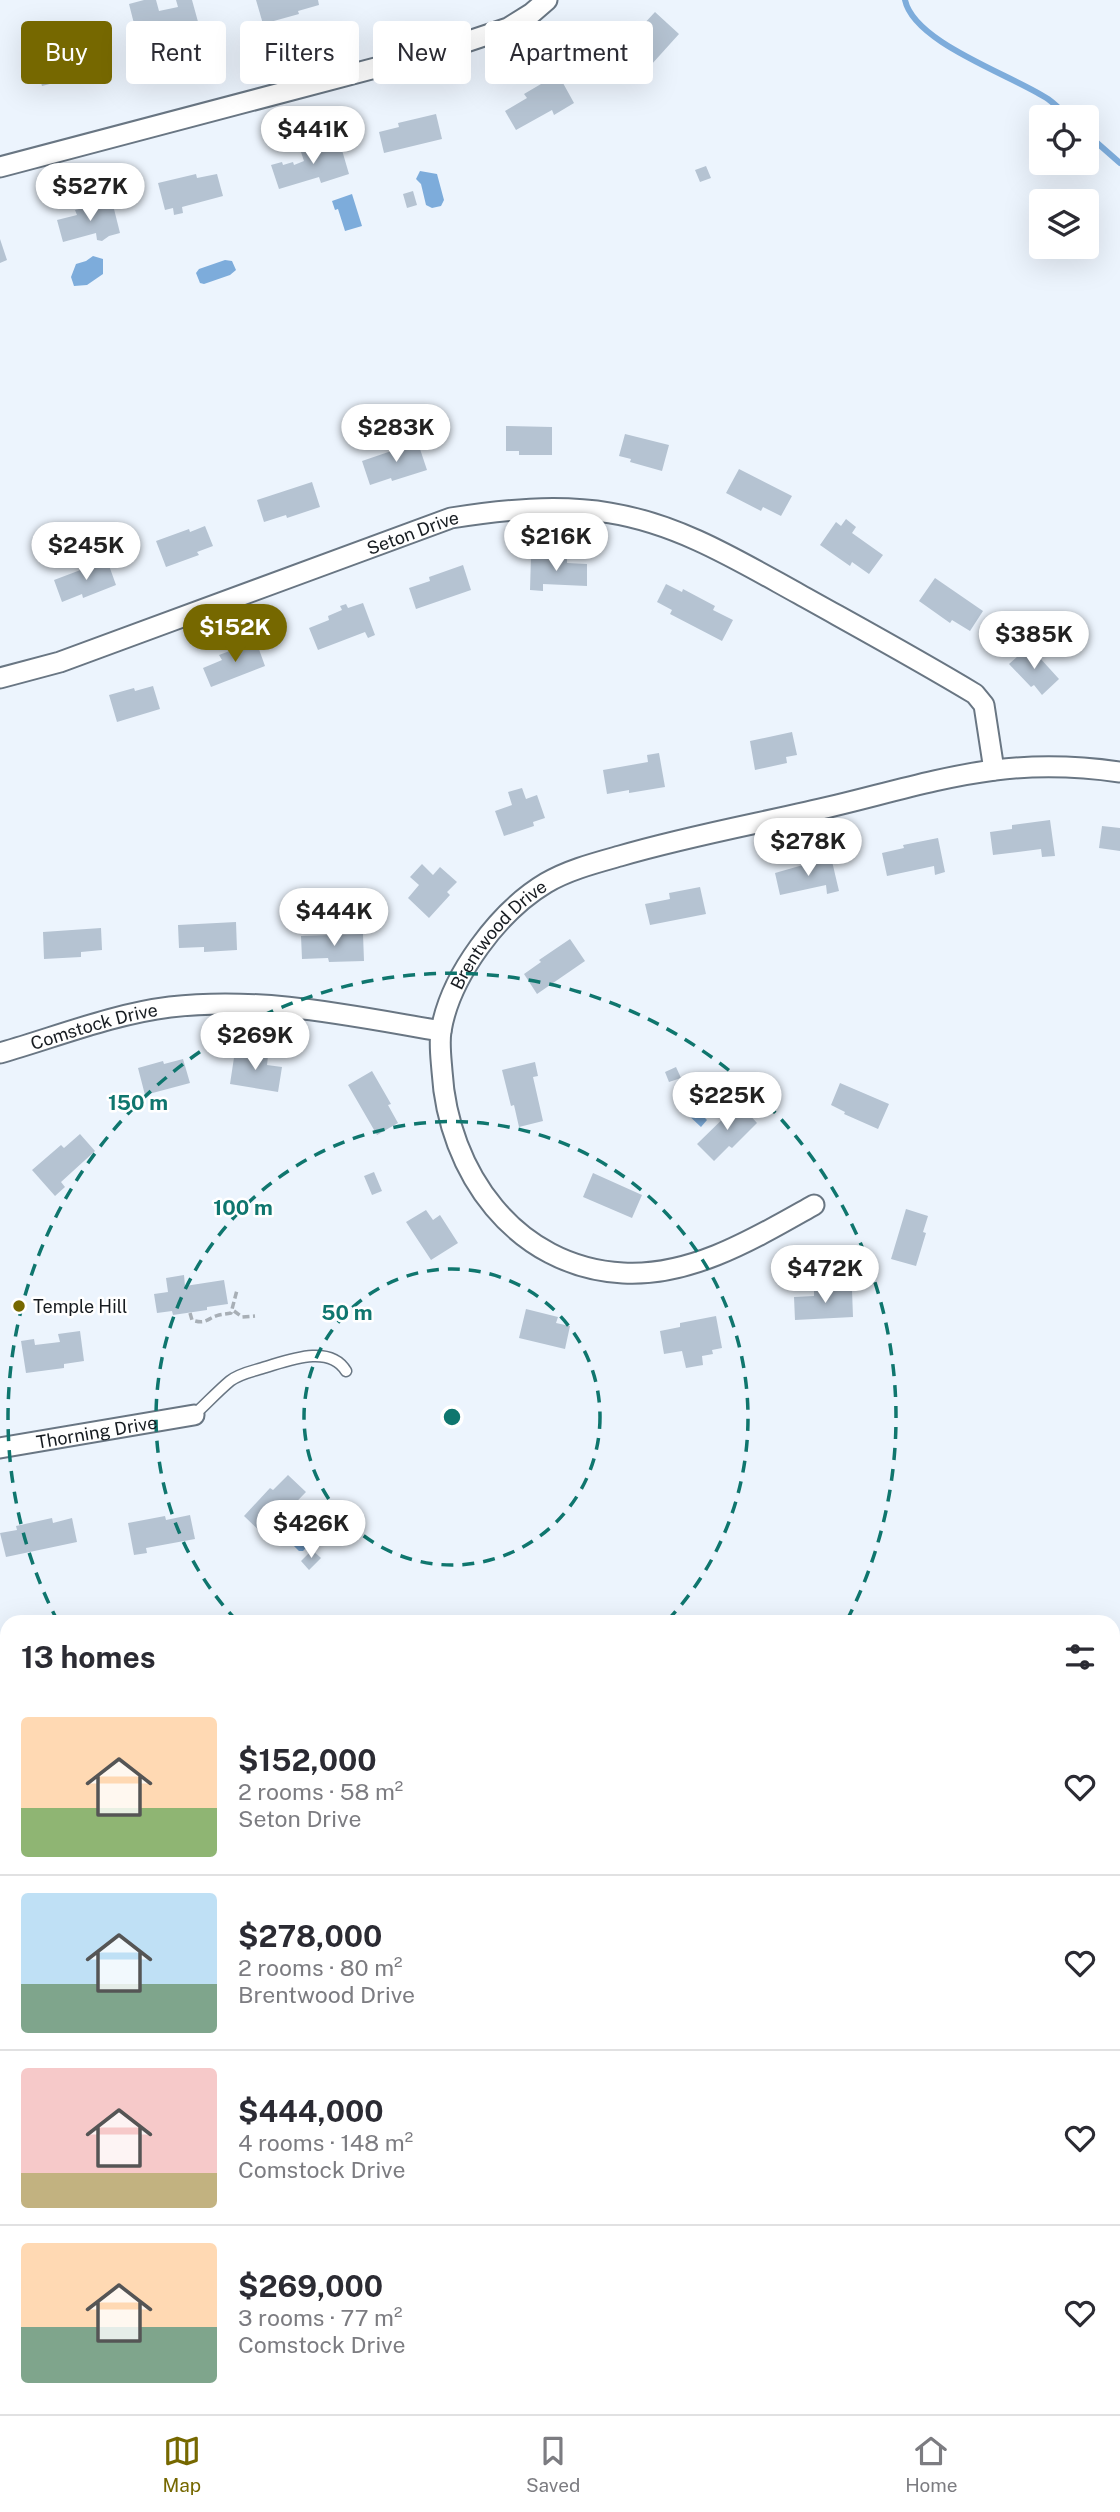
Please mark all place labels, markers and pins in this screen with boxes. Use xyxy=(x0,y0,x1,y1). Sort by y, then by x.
pin: $441K xyxy=(264,106,362,166)
pin: $527K xyxy=(41,164,139,223)
pin: $283K xyxy=(347,405,445,464)
pin: $216K xyxy=(507,514,605,573)
pin: $245K xyxy=(37,522,135,582)
pin: $152K xyxy=(186,604,284,664)
pin: $385K xyxy=(985,612,1083,671)
pin: $278K xyxy=(759,818,857,878)
pin: $444K xyxy=(285,888,383,948)
pin: $269K xyxy=(206,1012,304,1072)
pin: $225K xyxy=(678,1072,776,1132)
pin: $472K xyxy=(776,1246,874,1305)
place label: Temple Hill xyxy=(33,1296,127,1317)
marker: Temple Hill xyxy=(11,1298,27,1314)
centre of rings xyxy=(440,1405,464,1429)
pin: $426K xyxy=(262,1500,360,1560)

